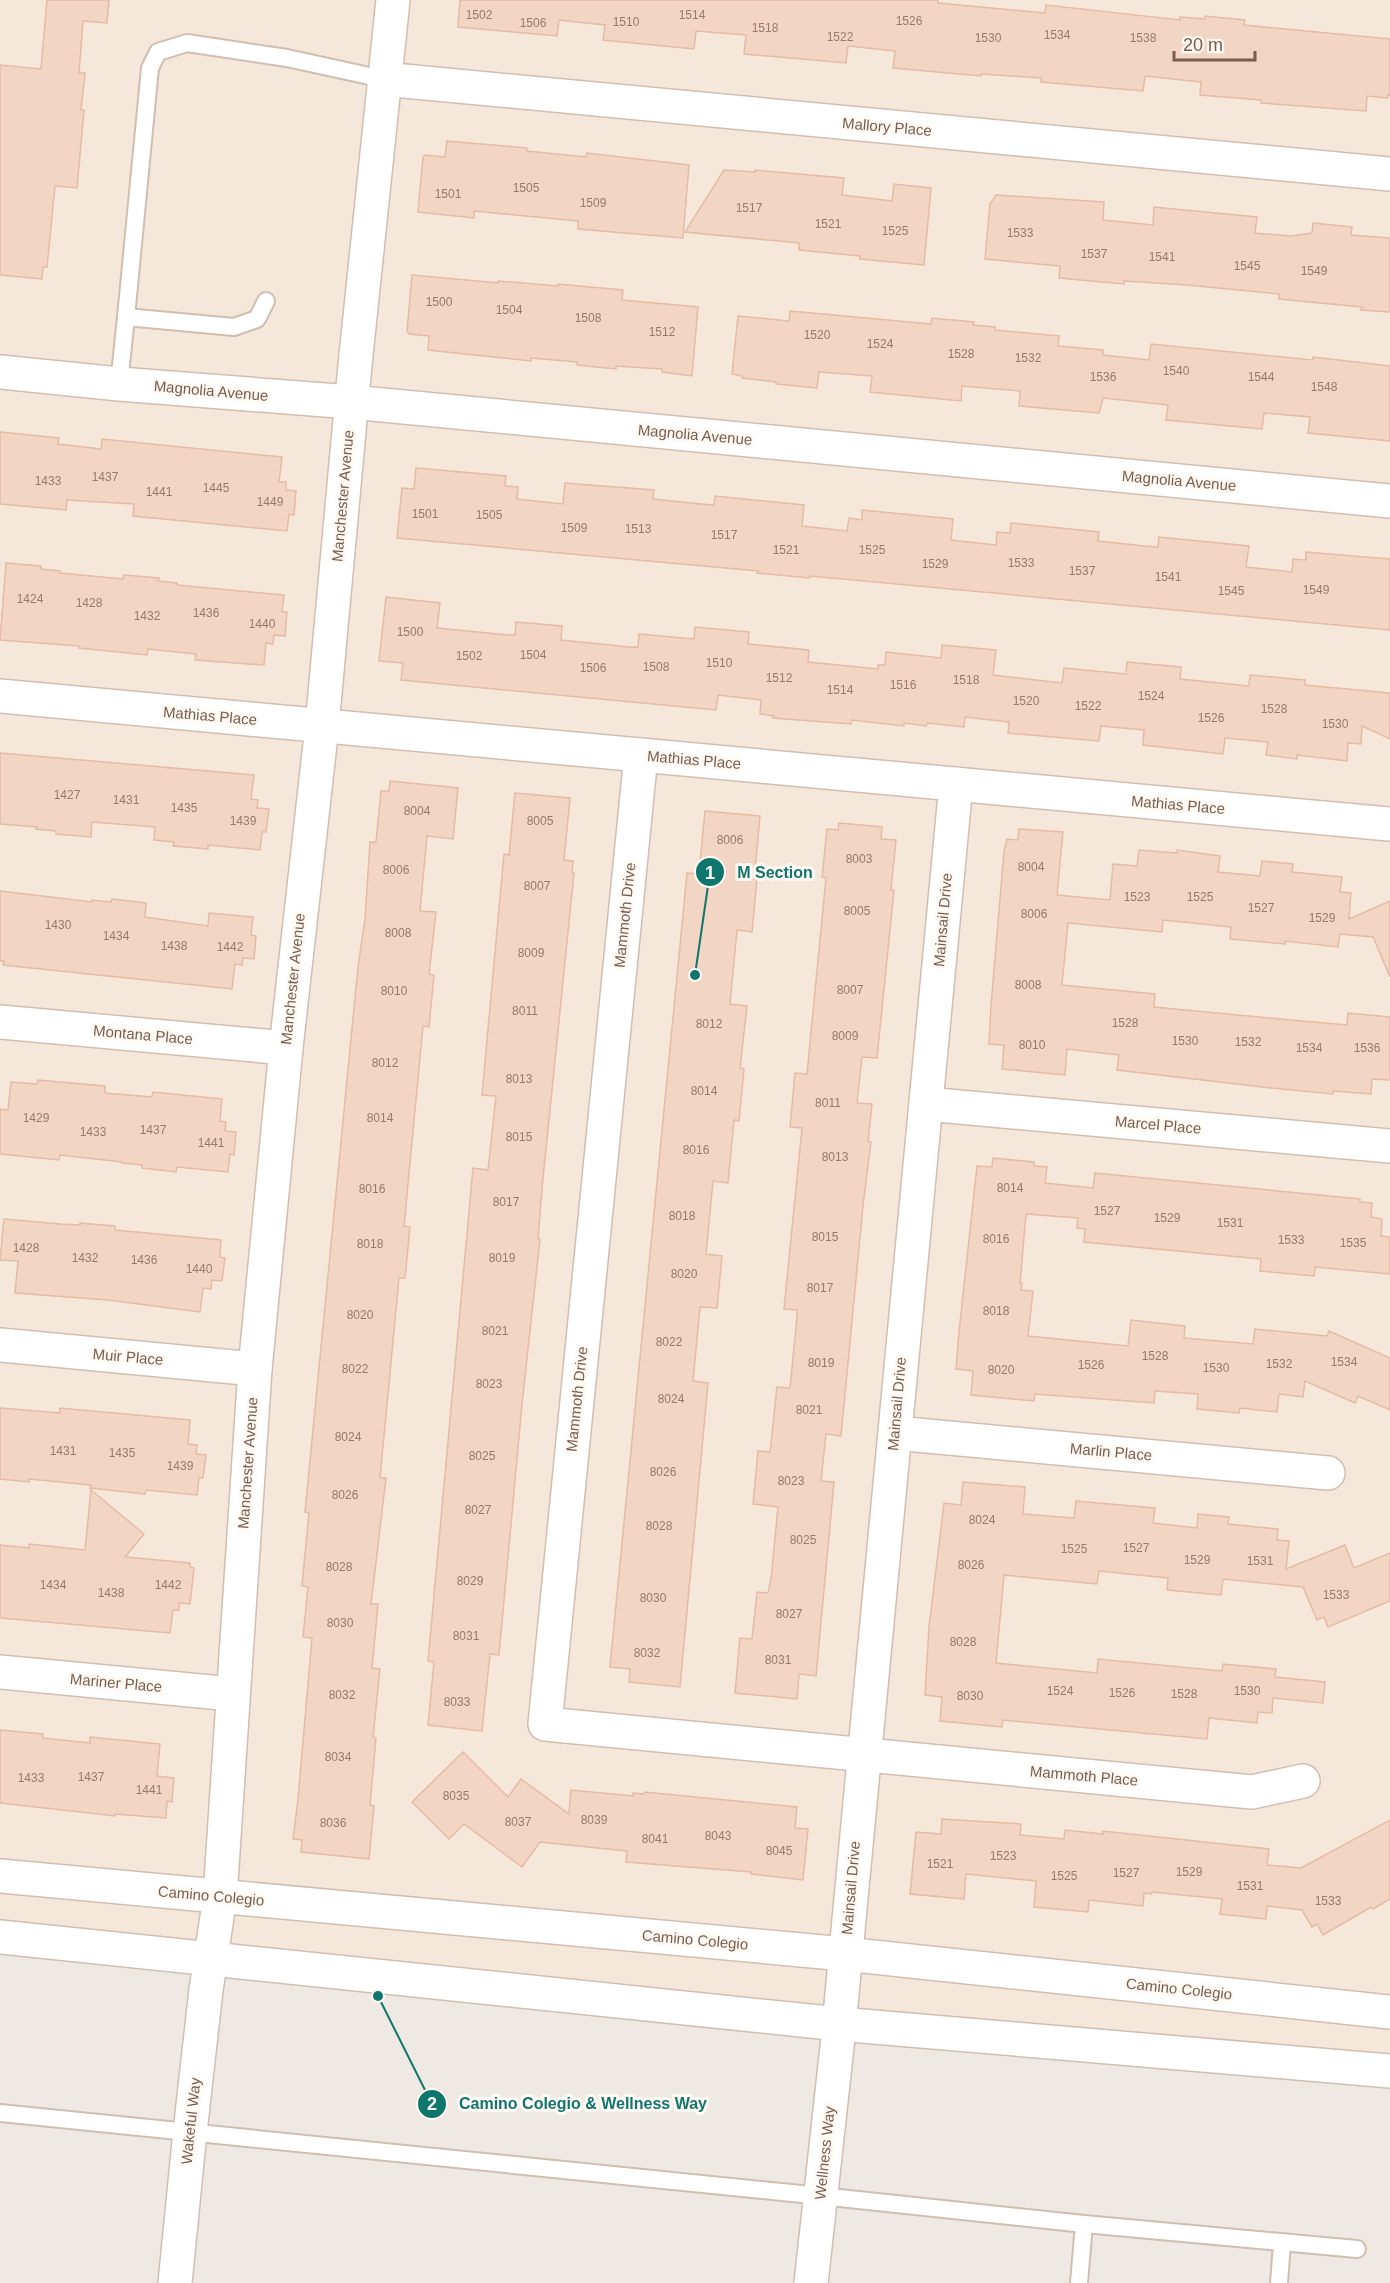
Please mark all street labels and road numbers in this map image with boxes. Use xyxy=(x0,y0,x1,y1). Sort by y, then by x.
street label: Mallory Place xyxy=(841,114,933,139)
street label: Magnolia Avenue xyxy=(153,377,269,404)
street label: Magnolia Avenue xyxy=(637,421,753,448)
street label: Manchester Avenue xyxy=(328,429,357,563)
street label: Magnolia Avenue xyxy=(1121,467,1237,494)
street label: Mathias Place xyxy=(162,703,258,728)
street label: Mathias Place xyxy=(646,747,742,772)
street label: Mathias Place xyxy=(1130,792,1226,817)
street label: Mammoth Drive xyxy=(611,861,638,968)
street label: Mainsail Drive xyxy=(930,872,955,968)
street label: Manchester Avenue xyxy=(277,912,308,1046)
street label: Montana Place xyxy=(92,1022,194,1047)
street label: Marcel Place xyxy=(1114,1112,1202,1137)
street label: Muir Place xyxy=(92,1345,164,1368)
street label: Mammoth Drive xyxy=(563,1345,590,1452)
street label: Mainsail Drive xyxy=(884,1356,909,1452)
street label: Manchester Avenue xyxy=(234,1396,261,1530)
street label: Marlin Place xyxy=(1069,1439,1153,1464)
street label: Mariner Place xyxy=(69,1670,163,1695)
street label: Mammoth Place xyxy=(1029,1762,1139,1789)
street label: Mainsail Drive xyxy=(838,1840,863,1936)
street label: Camino Colegio xyxy=(157,1882,265,1909)
street label: Camino Colegio xyxy=(641,1926,749,1953)
street label: Camino Colegio xyxy=(1125,1974,1233,2003)
street label: Wakeful Way xyxy=(177,2076,204,2165)
street label: Wellness Way xyxy=(811,2105,838,2201)

